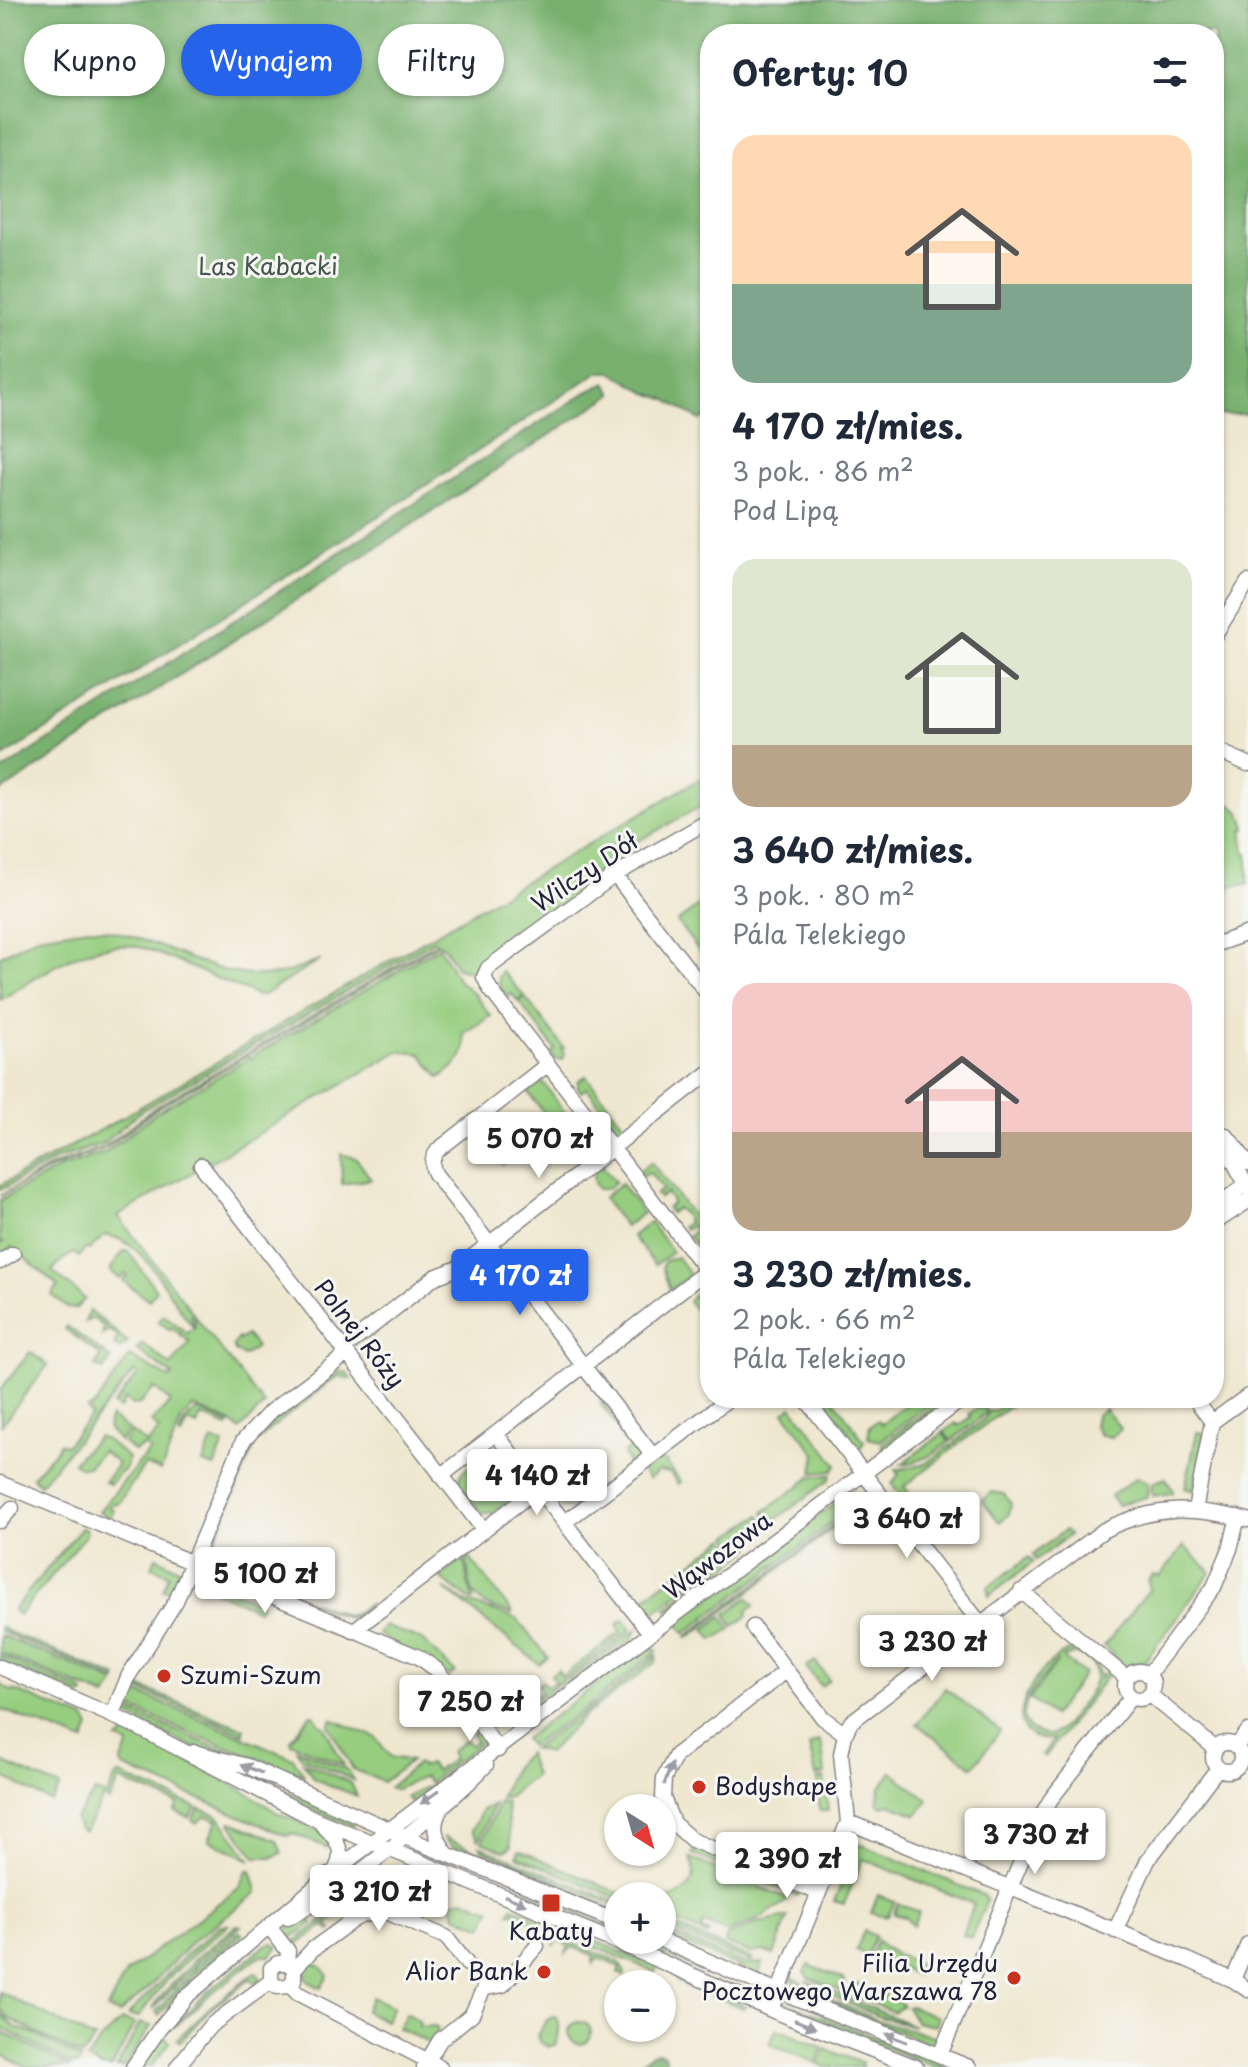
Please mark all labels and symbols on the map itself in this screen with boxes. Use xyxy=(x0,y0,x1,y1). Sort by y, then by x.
park label: Las Kabacki xyxy=(198,247,338,283)
street label: Wilczy Dół xyxy=(523,822,645,920)
pin: 5 070 zł xyxy=(456,1112,622,1180)
pin: 4 170 zł xyxy=(437,1249,603,1317)
street label: Polnej Róży xyxy=(306,1271,415,1395)
pin: 4 140 zł xyxy=(454,1449,620,1517)
pin: 3 640 zł xyxy=(824,1492,990,1560)
street label: Wąwozowa xyxy=(655,1502,779,1607)
pin: 5 100 zł xyxy=(182,1547,348,1615)
pin: 3 230 zł xyxy=(849,1615,1015,1683)
place label: Szumi-Szum xyxy=(180,1656,322,1692)
marker: Szumi-Szum xyxy=(155,1667,173,1685)
pin: 7 250 zł xyxy=(387,1675,553,1743)
one-way arrow xyxy=(662,1762,674,1786)
one-way arrow xyxy=(240,1763,264,1776)
place label: Bodyshape xyxy=(715,1767,837,1803)
marker: Bodyshape xyxy=(690,1778,708,1796)
one-way arrow xyxy=(420,1789,441,1805)
north arrow xyxy=(604,1794,676,1866)
pin: 3 730 zł xyxy=(952,1808,1118,1876)
pin: 2 390 zł xyxy=(704,1832,870,1900)
pin: 3 210 zł xyxy=(296,1865,462,1933)
marker: Kabaty xyxy=(540,1892,562,1914)
one-way arrow xyxy=(503,1893,527,1906)
place label: Kabaty xyxy=(509,1912,593,1948)
place label: Filia Urzędu Pocztowego Warszawa 78 xyxy=(702,1944,998,2008)
place label: Alior Bank xyxy=(405,1952,528,1988)
marker: Alior Bank xyxy=(535,1963,553,1981)
marker: Filia Urzędu Pocztowego Warszawa 78 xyxy=(1005,1969,1023,1987)
one-way arrow xyxy=(793,2017,817,2030)
one-way arrow xyxy=(884,2031,908,2044)

